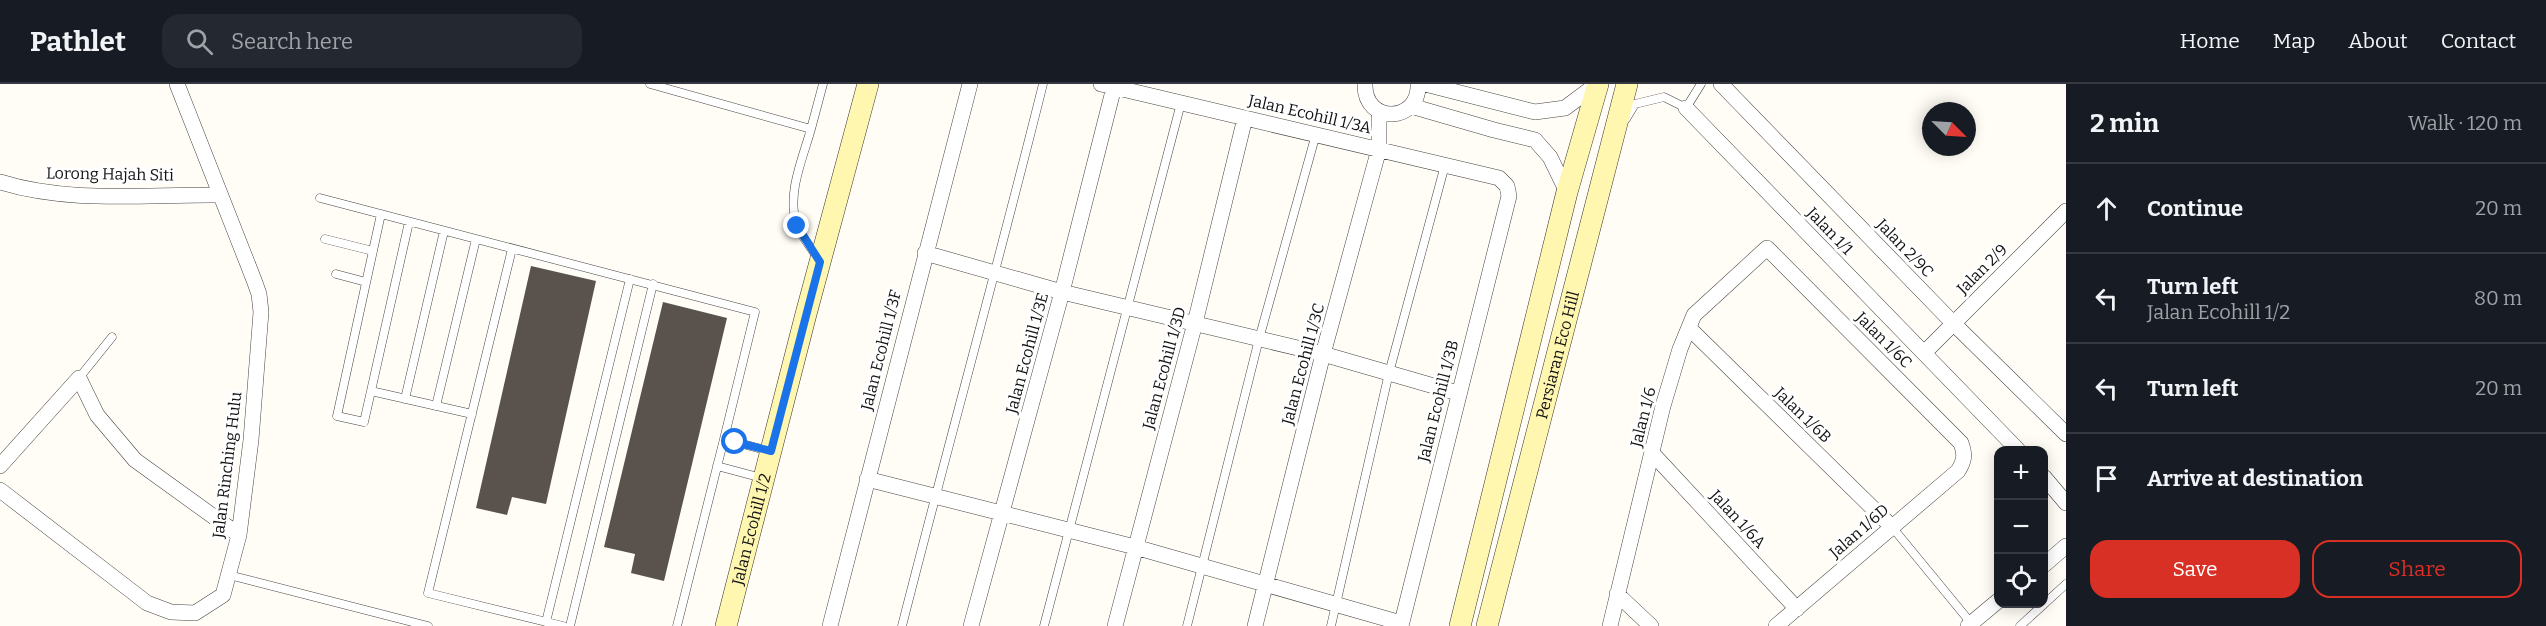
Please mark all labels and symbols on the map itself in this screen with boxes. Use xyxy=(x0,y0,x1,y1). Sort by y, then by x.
street label: Jalan Ecohill 1/3A xyxy=(1246,90,1374,138)
north arrow xyxy=(1922,102,1976,156)
street label: Lorong Hajah Siti xyxy=(46,163,174,185)
street label: Jalan 1/1 xyxy=(1802,203,1857,259)
route end xyxy=(783,212,809,238)
street label: Jalan 2/9C xyxy=(1872,214,1937,281)
street label: Jalan 2/9 xyxy=(1952,240,2011,299)
street label: Jalan Ecohill 1/3F xyxy=(857,288,905,413)
street label: Persiaran Eco Hill xyxy=(1531,289,1583,421)
street label: Jalan Ecohill 1/3E xyxy=(1001,290,1052,416)
street label: Jalan Ecohill 1/3C xyxy=(1277,301,1328,428)
street label: Jalan Ecohill 1/3D xyxy=(1138,305,1189,432)
street label: Jalan 1/6C xyxy=(1851,307,1916,372)
street label: Jalan Ecohill 1/3B xyxy=(1413,338,1462,465)
street label: Jalan 1/6B xyxy=(1770,383,1835,447)
street label: Jalan 1/6 xyxy=(1626,385,1660,450)
street label: Jalan Rinching Hulu xyxy=(208,391,245,540)
route start xyxy=(721,428,747,454)
street label: Jalan Ecohill 1/2 xyxy=(727,471,774,588)
street label: Jalan 1/6A xyxy=(1706,485,1770,552)
street label: Jalan 1/6D xyxy=(1825,500,1893,563)

